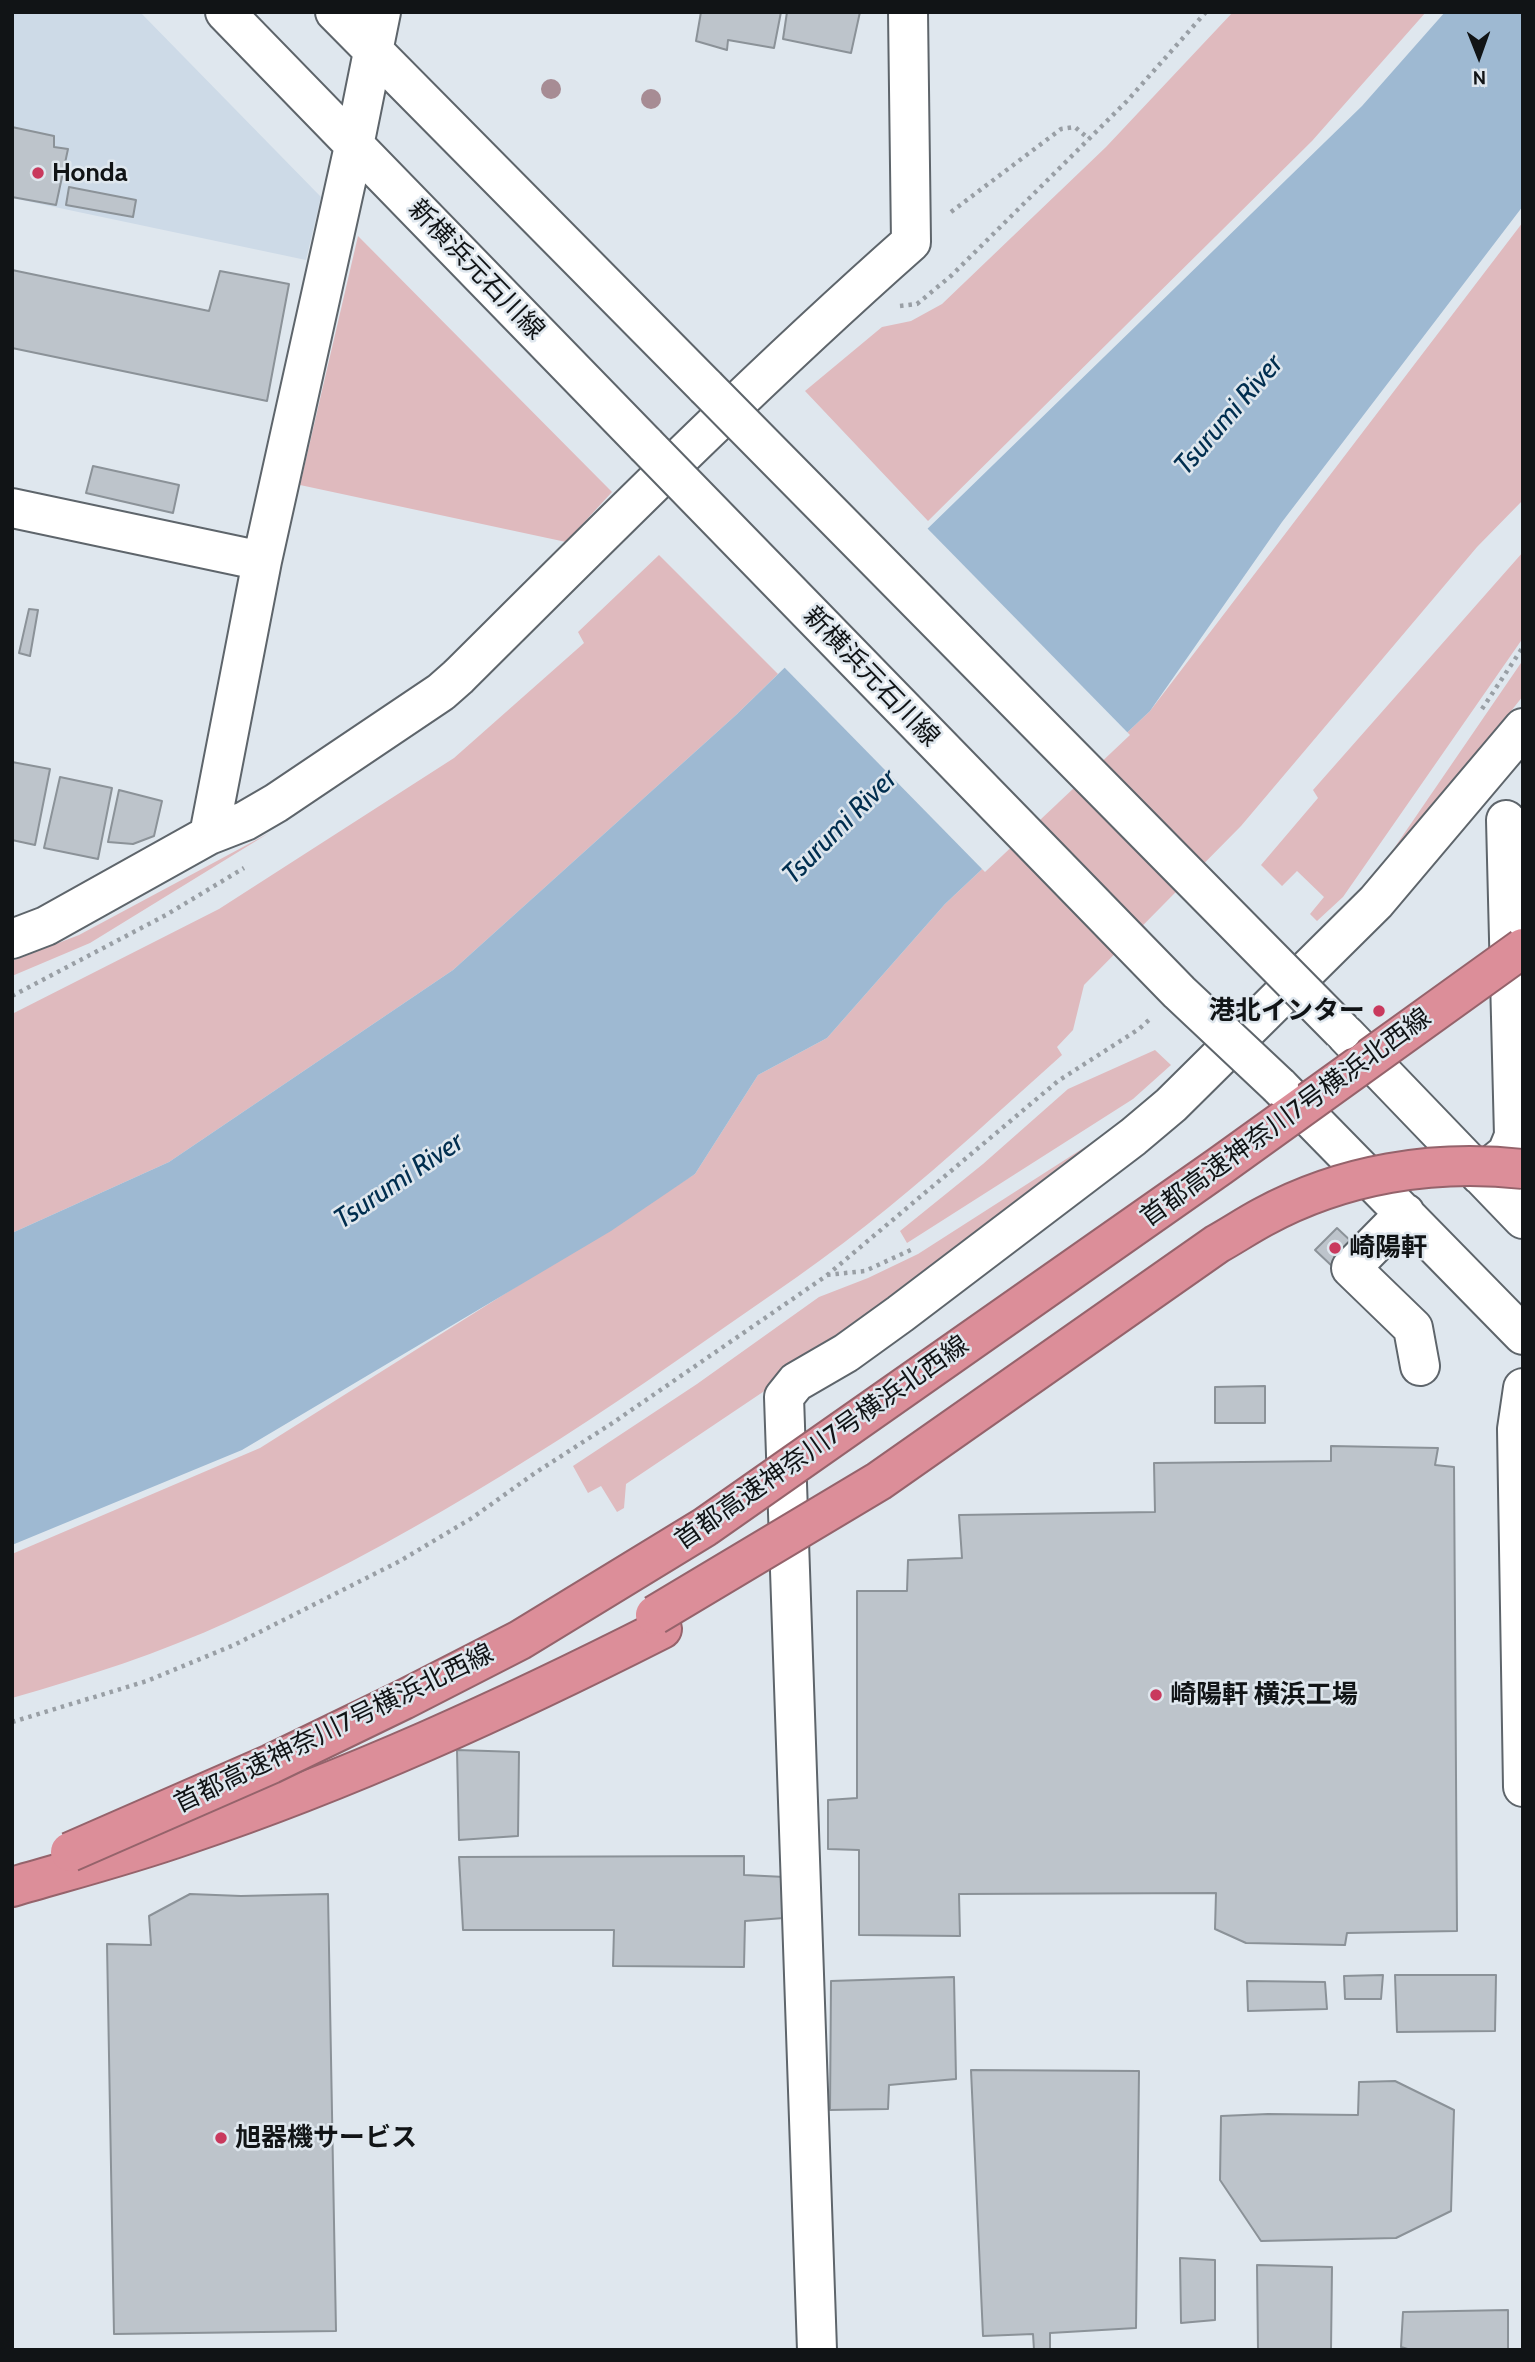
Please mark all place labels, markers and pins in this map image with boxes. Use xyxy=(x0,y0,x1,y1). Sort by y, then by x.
place label: Honda xyxy=(52,157,128,189)
marker: Honda xyxy=(30,165,46,181)
place label: 港北インター xyxy=(1209,995,1365,1027)
marker: 港北インター xyxy=(1371,1003,1387,1019)
place label: 崎陽軒 xyxy=(1349,1232,1427,1264)
marker: 崎陽軒 xyxy=(1327,1240,1343,1256)
place label: 崎陽軒 横浜工場 xyxy=(1170,1679,1358,1711)
marker: 崎陽軒 横浜工場 xyxy=(1148,1687,1164,1703)
place label: 旭器機サービス xyxy=(235,2122,417,2154)
marker: 旭器機サービス xyxy=(213,2130,229,2146)

